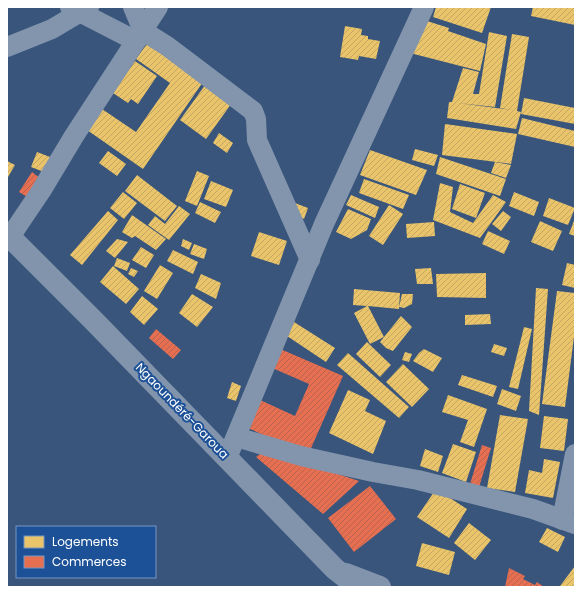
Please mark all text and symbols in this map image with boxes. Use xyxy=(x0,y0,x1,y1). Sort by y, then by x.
street label: Ngaoundéré-Garoua xyxy=(132,359,233,462)
legend xyxy=(16,526,156,578)
text: Logements xyxy=(52,533,119,550)
text: Commerces xyxy=(52,553,127,570)

